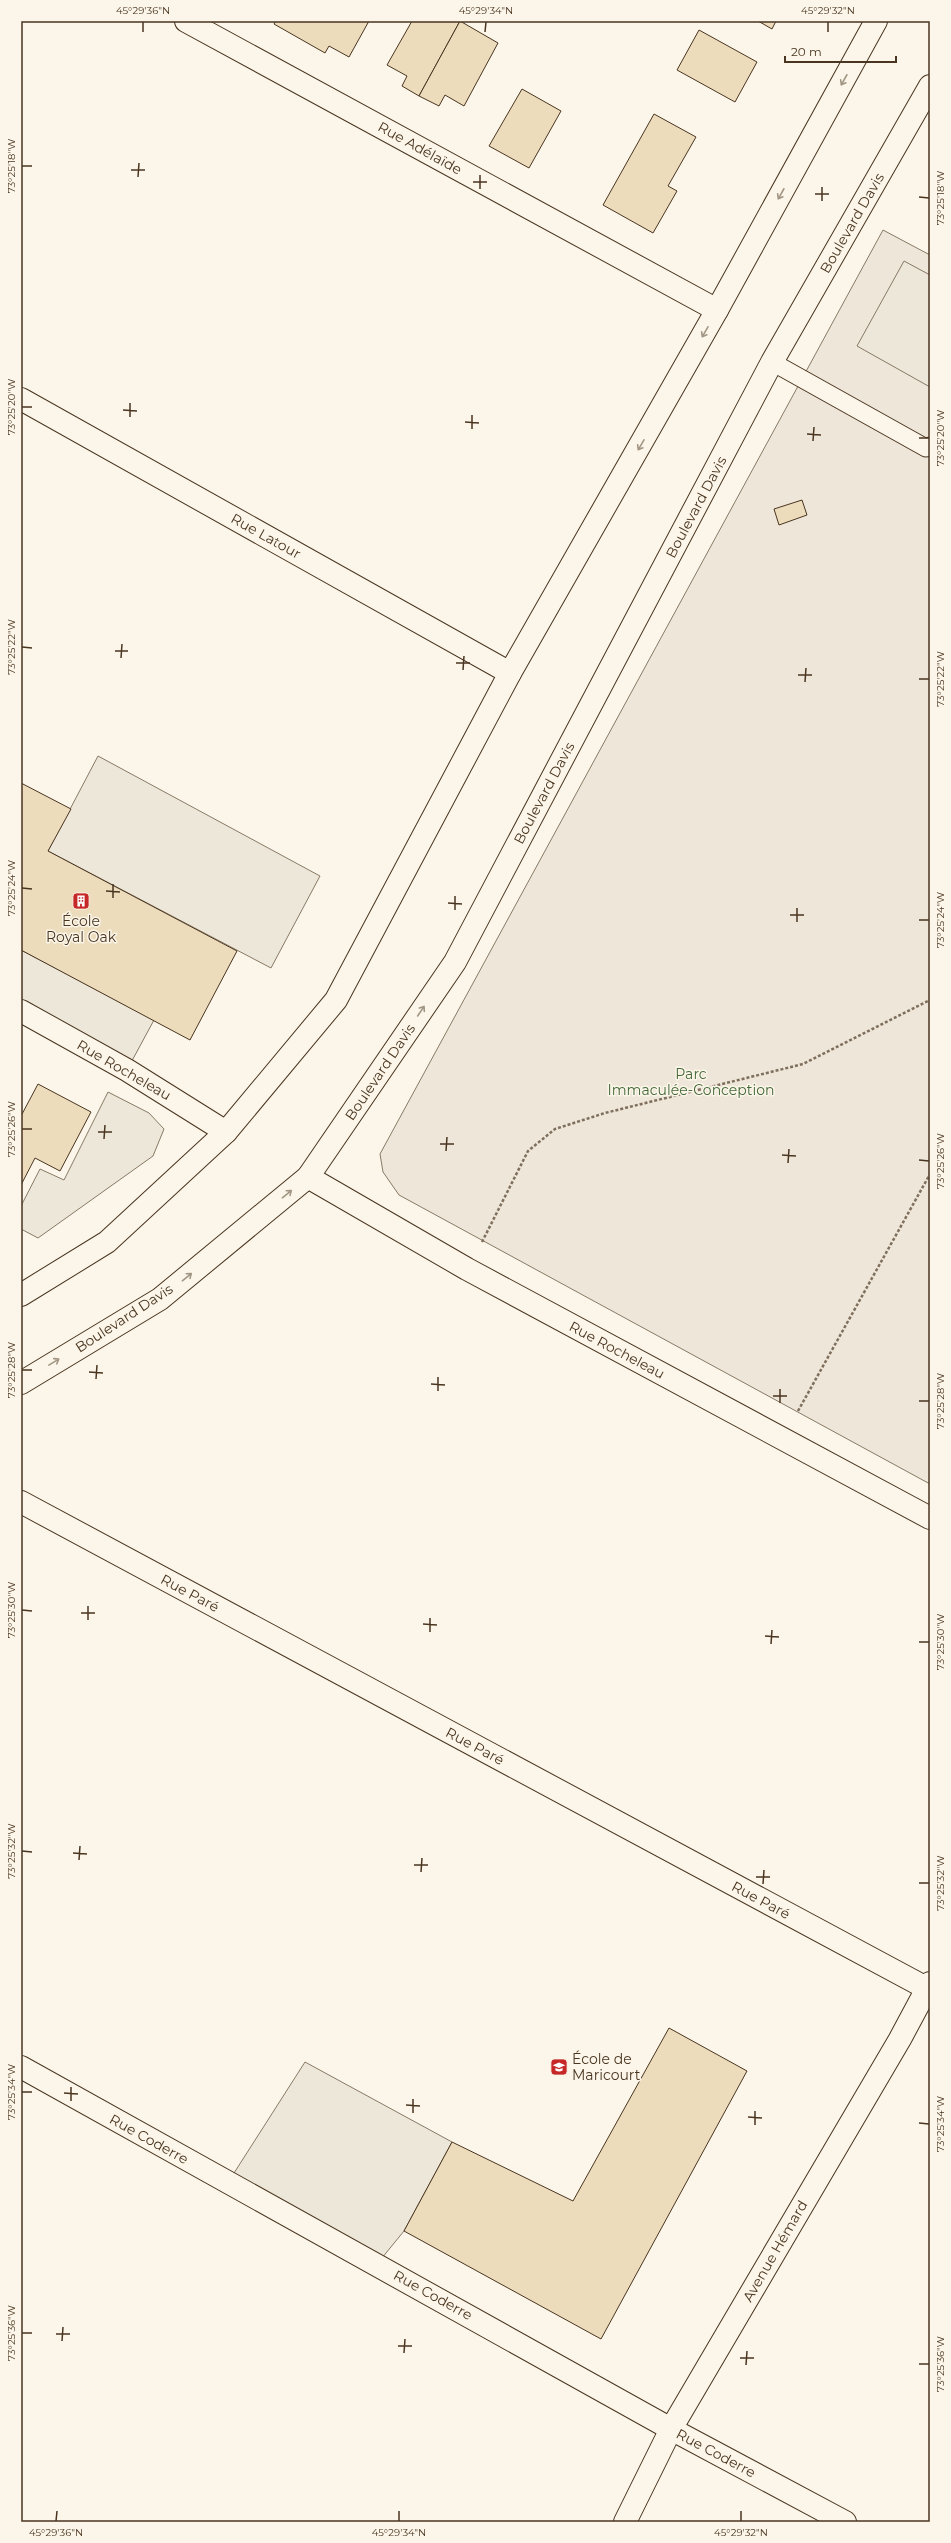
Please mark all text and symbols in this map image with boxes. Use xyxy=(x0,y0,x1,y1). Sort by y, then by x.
text: 45°29'36"N xyxy=(116,4,170,17)
text: 45°29'34"N xyxy=(459,4,513,17)
text: 45°29'32"N xyxy=(801,4,855,17)
scale bar xyxy=(785,38,896,64)
text: 20 m xyxy=(791,44,822,59)
one-way arrow xyxy=(840,74,847,86)
street label: Rue Adélaïde xyxy=(375,118,465,178)
text: 73°25'18"W xyxy=(5,139,18,193)
street label: Boulevard Davis xyxy=(816,169,888,276)
text: 73°25'18"W xyxy=(934,171,947,225)
one-way arrow xyxy=(777,187,785,199)
one-way arrow xyxy=(700,326,708,338)
text: 73°25'20"W xyxy=(5,379,18,435)
text: 73°25'20"W xyxy=(934,410,947,466)
one-way arrow xyxy=(636,439,644,451)
street label: Boulevard Davis xyxy=(662,453,731,561)
street label: Rue Latour xyxy=(228,509,305,563)
text: 73°25'22"W xyxy=(5,619,18,675)
text: 73°25'22"W xyxy=(934,651,947,707)
street label: Boulevard Davis xyxy=(510,739,579,847)
text: 73°25'24"W xyxy=(5,860,18,916)
building icon: École Royal Oak xyxy=(71,891,91,911)
text: 73°25'24"W xyxy=(934,892,947,948)
place label: École Royal Oak xyxy=(46,912,117,946)
one-way arrow xyxy=(417,1006,425,1017)
street label: Boulevard Davis xyxy=(341,1020,419,1124)
street label: Rue Rocheleau xyxy=(74,1036,174,1104)
park label: Parc Immaculée-Conception xyxy=(607,1065,775,1099)
text: 73°25'26"W xyxy=(5,1101,18,1157)
text: 73°25'26"W xyxy=(934,1133,947,1189)
one-way arrow xyxy=(282,1190,292,1199)
one-way arrow xyxy=(181,1272,192,1281)
street label: Boulevard Davis xyxy=(72,1280,176,1356)
street label: Rue Rocheleau xyxy=(566,1317,668,1383)
text: 73°25'28"W xyxy=(5,1342,18,1398)
one-way arrow xyxy=(48,1358,60,1366)
text: 73°25'28"W xyxy=(934,1373,947,1429)
street label: Rue Paré xyxy=(158,1570,222,1616)
text: 73°25'30"W xyxy=(5,1582,18,1638)
text: 73°25'30"W xyxy=(934,1614,947,1670)
street label: Rue Paré xyxy=(443,1723,507,1769)
text: 73°25'32"W xyxy=(5,1823,18,1879)
text: 73°25'32"W xyxy=(934,1855,947,1911)
street label: Rue Paré xyxy=(729,1877,793,1923)
place label: École de Maricourt xyxy=(572,2050,641,2084)
school or university icon: École de Maricourt xyxy=(549,2057,569,2077)
text: 73°25'34"W xyxy=(5,2064,18,2120)
text: 73°25'34"W xyxy=(934,2096,947,2152)
street label: Rue Coderre xyxy=(106,2110,192,2168)
street label: Avenue Hémard xyxy=(739,2197,811,2305)
street label: Rue Coderre xyxy=(390,2266,476,2324)
text: 73°25'36"W xyxy=(5,2305,18,2361)
text: 73°25'36"W xyxy=(934,2336,947,2392)
street label: Rue Coderre xyxy=(673,2425,759,2481)
text: 45°29'36"N xyxy=(29,2526,83,2539)
text: 45°29'34"N xyxy=(372,2526,426,2539)
text: 45°29'32"N xyxy=(714,2526,768,2539)

